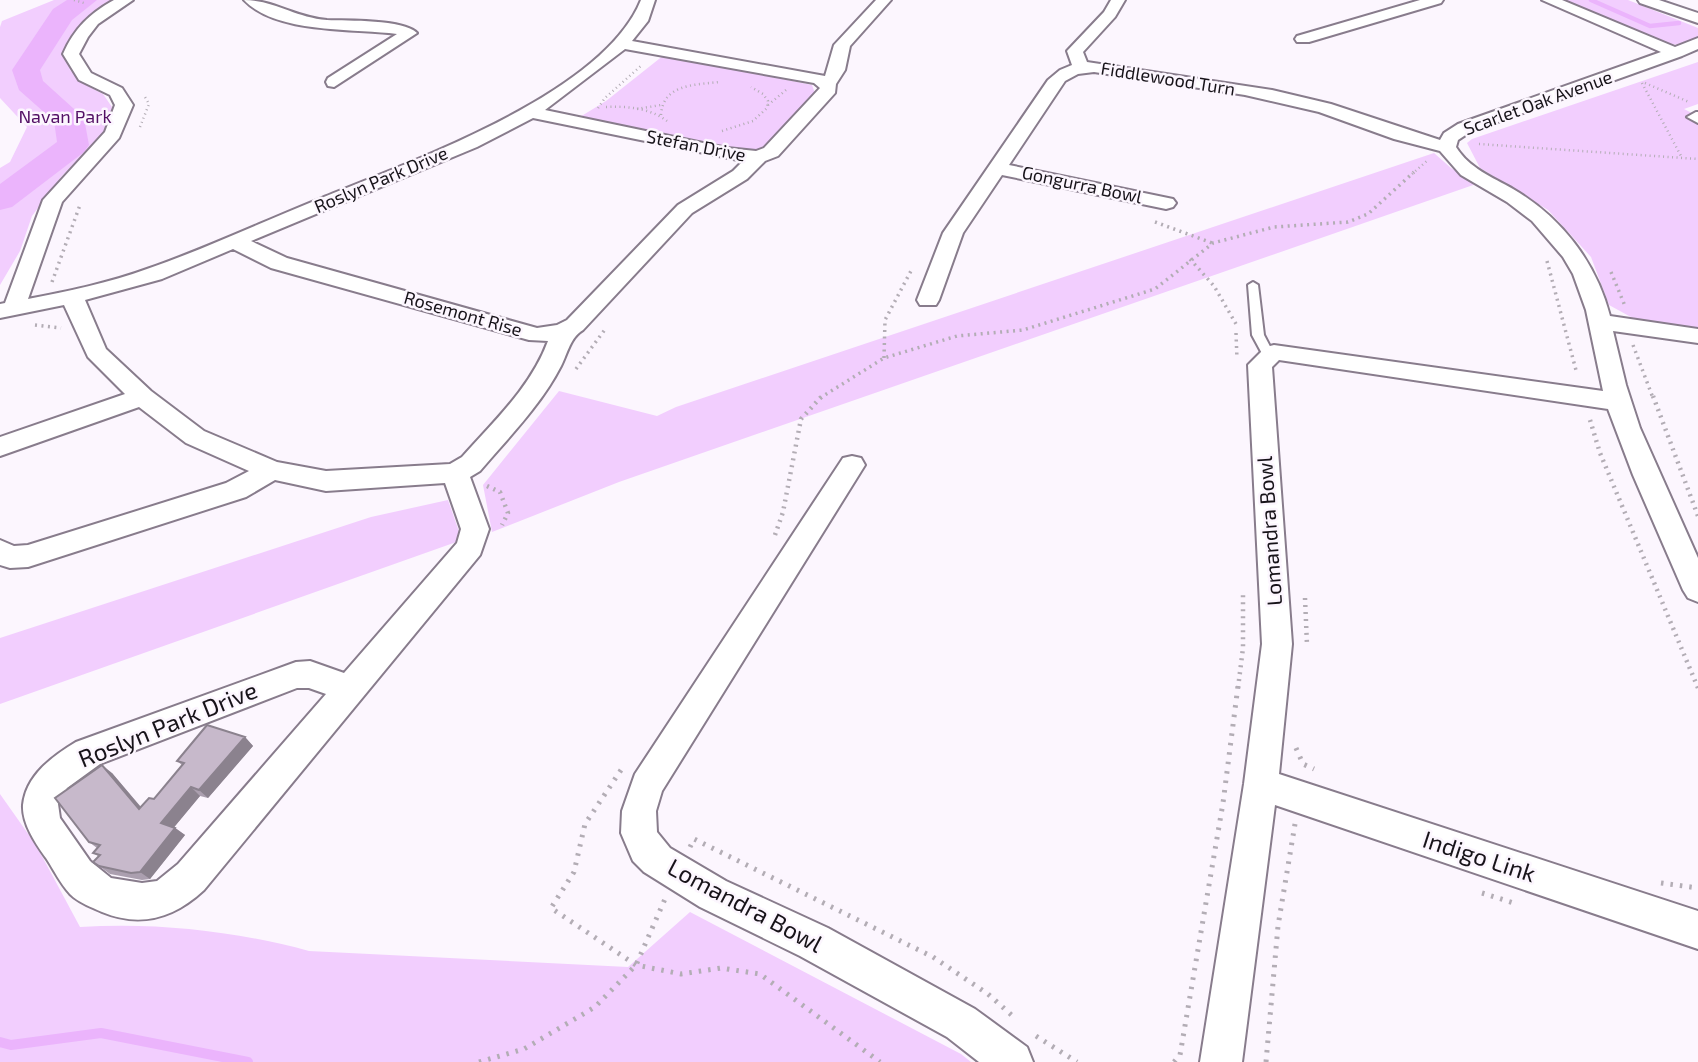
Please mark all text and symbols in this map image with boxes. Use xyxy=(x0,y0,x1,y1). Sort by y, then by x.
street label: Fiddlewood Turn xyxy=(1099,57,1237,99)
street label: Scarlet Oak Avenue xyxy=(1460,65,1615,139)
park label: Navan Park xyxy=(18,105,112,127)
street label: Stefan Drive xyxy=(645,125,748,165)
street label: Roslyn Park Drive xyxy=(311,141,451,217)
street label: Gongurra Bowl xyxy=(1020,161,1145,208)
street label: Rosemont Rise xyxy=(402,286,525,340)
street label: Lomandra Bowl xyxy=(1251,455,1286,607)
street label: Roslyn Park Drive xyxy=(74,675,261,773)
street label: Indigo Link xyxy=(1420,824,1539,887)
street label: Lomandra Bowl xyxy=(663,852,828,958)

